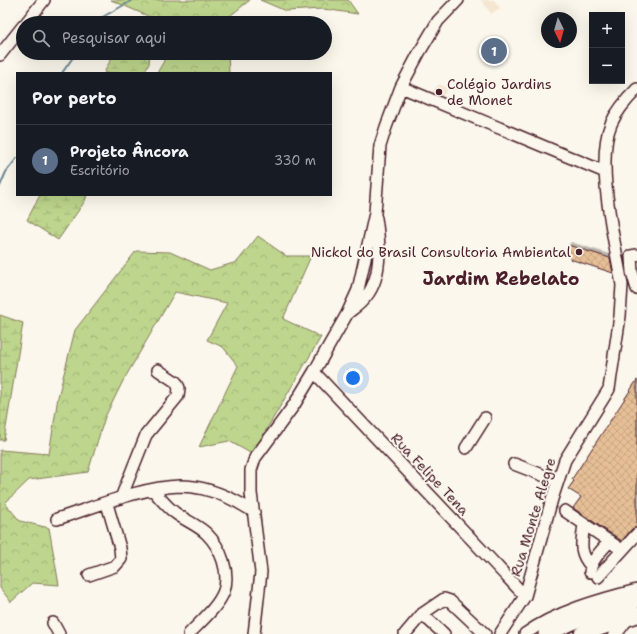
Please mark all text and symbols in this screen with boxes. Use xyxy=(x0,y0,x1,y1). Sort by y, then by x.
north arrow xyxy=(541,12,577,48)
map controls xyxy=(589,12,625,84)
button: + xyxy=(589,12,625,48)
search box xyxy=(16,16,332,60)
icon: search xyxy=(30,27,52,49)
text: Pesquisar aqui xyxy=(62,28,166,48)
pin: 1 xyxy=(481,36,507,66)
button: − xyxy=(589,48,625,84)
place label: Colégio Jardins de Monet xyxy=(447,75,552,109)
text: Por perto xyxy=(32,87,117,109)
marker: Colégio Jardins de Monet xyxy=(434,87,444,97)
text: Projeto Âncora xyxy=(70,142,188,162)
text: 1 xyxy=(42,152,48,169)
text: 330 m xyxy=(274,152,316,169)
text: Escritório xyxy=(70,162,130,179)
place label: Nickol do Brasil Consultoria Ambiental xyxy=(311,243,572,261)
marker: Nickol do Brasil Consultoria Ambiental xyxy=(574,247,584,257)
district label: Jardim Rebelato xyxy=(422,267,580,291)
your location xyxy=(343,368,363,388)
street label: Rua Felipe Tena xyxy=(387,429,473,519)
street label: Rua Monte Alegre xyxy=(506,455,560,579)

